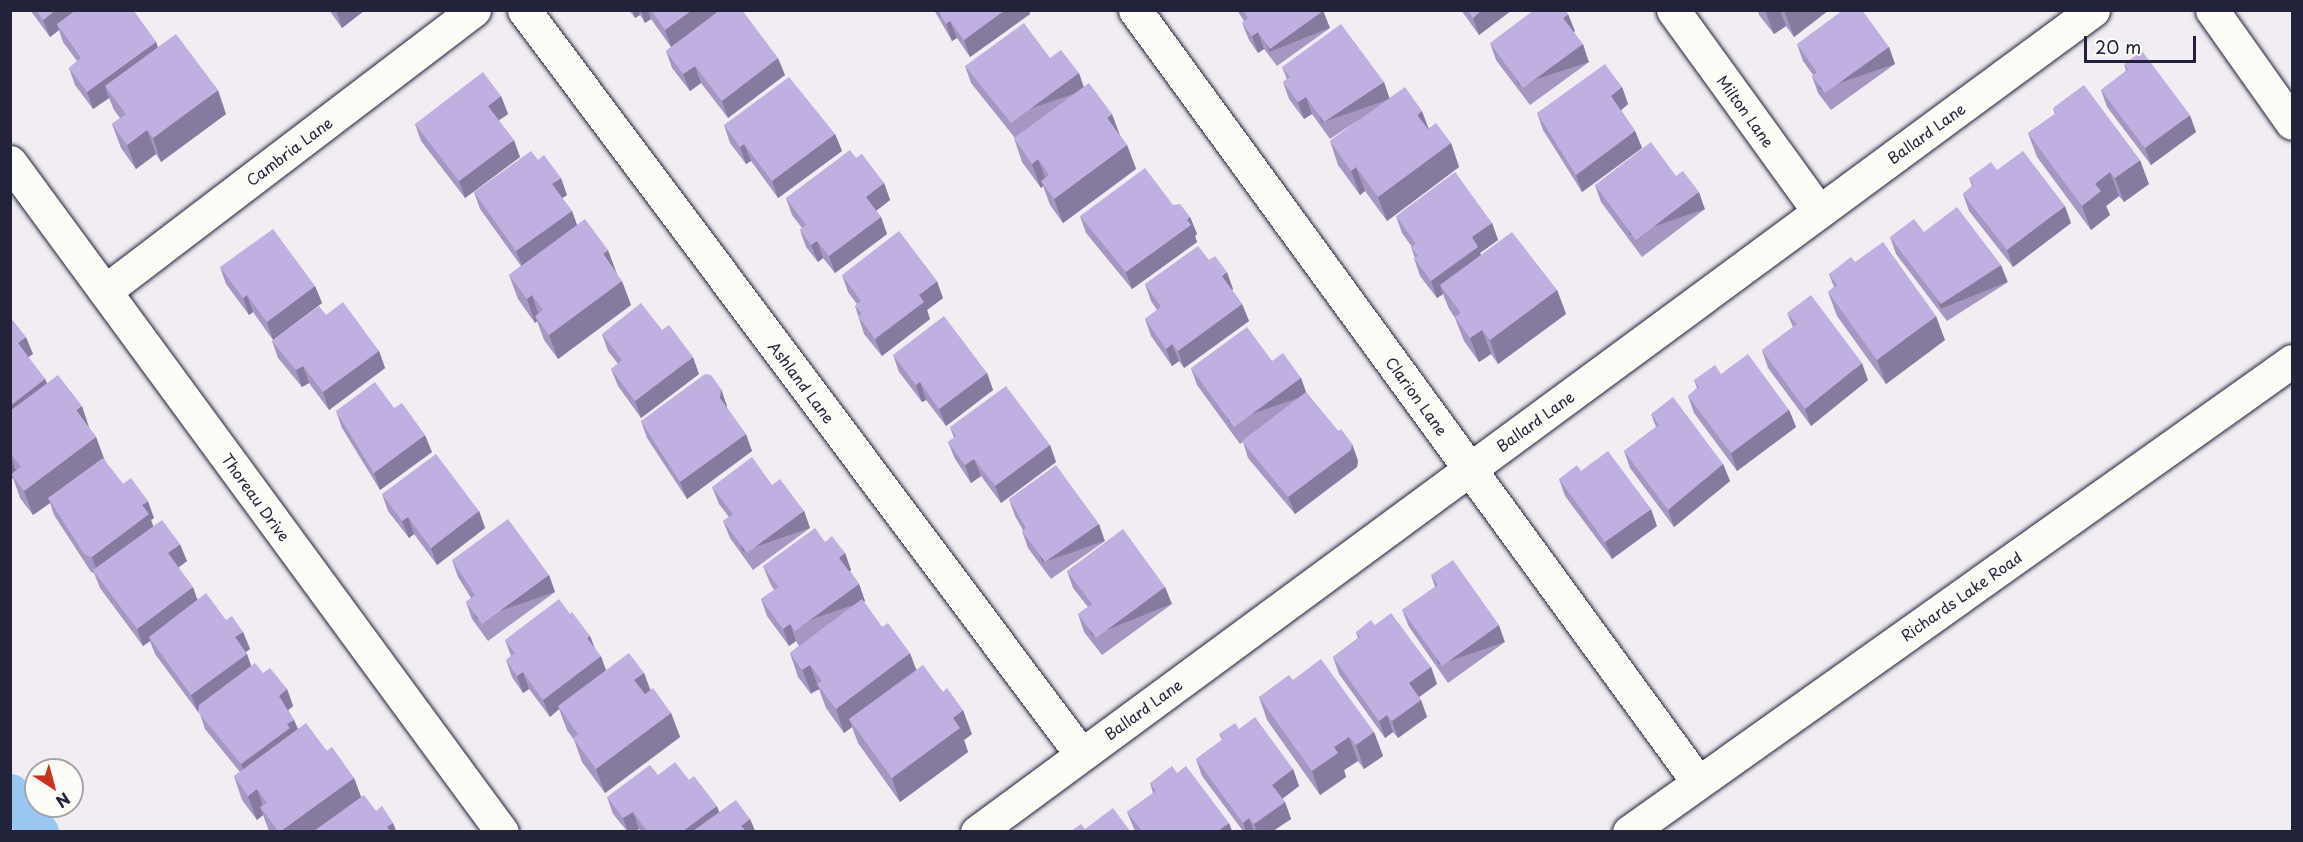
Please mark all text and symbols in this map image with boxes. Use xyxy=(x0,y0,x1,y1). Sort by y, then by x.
scale bar xyxy=(2087,24,2200,62)
text: 20 m xyxy=(2095,33,2141,60)
street label: Milton Lane xyxy=(1714,71,1778,151)
street label: Ballard Lane xyxy=(1883,98,1969,168)
street label: Cambria Lane xyxy=(243,113,335,189)
street label: Ashland Lane xyxy=(765,337,839,427)
street label: Clarion Lane xyxy=(1382,353,1452,439)
street label: Ballard Lane xyxy=(1492,386,1578,456)
street label: Thoreau Drive xyxy=(218,450,294,544)
street label: Richards Lake Road xyxy=(1897,548,2025,644)
street label: Ballard Lane xyxy=(1100,674,1186,744)
north arrow xyxy=(24,758,84,818)
text: N xyxy=(51,788,76,814)

